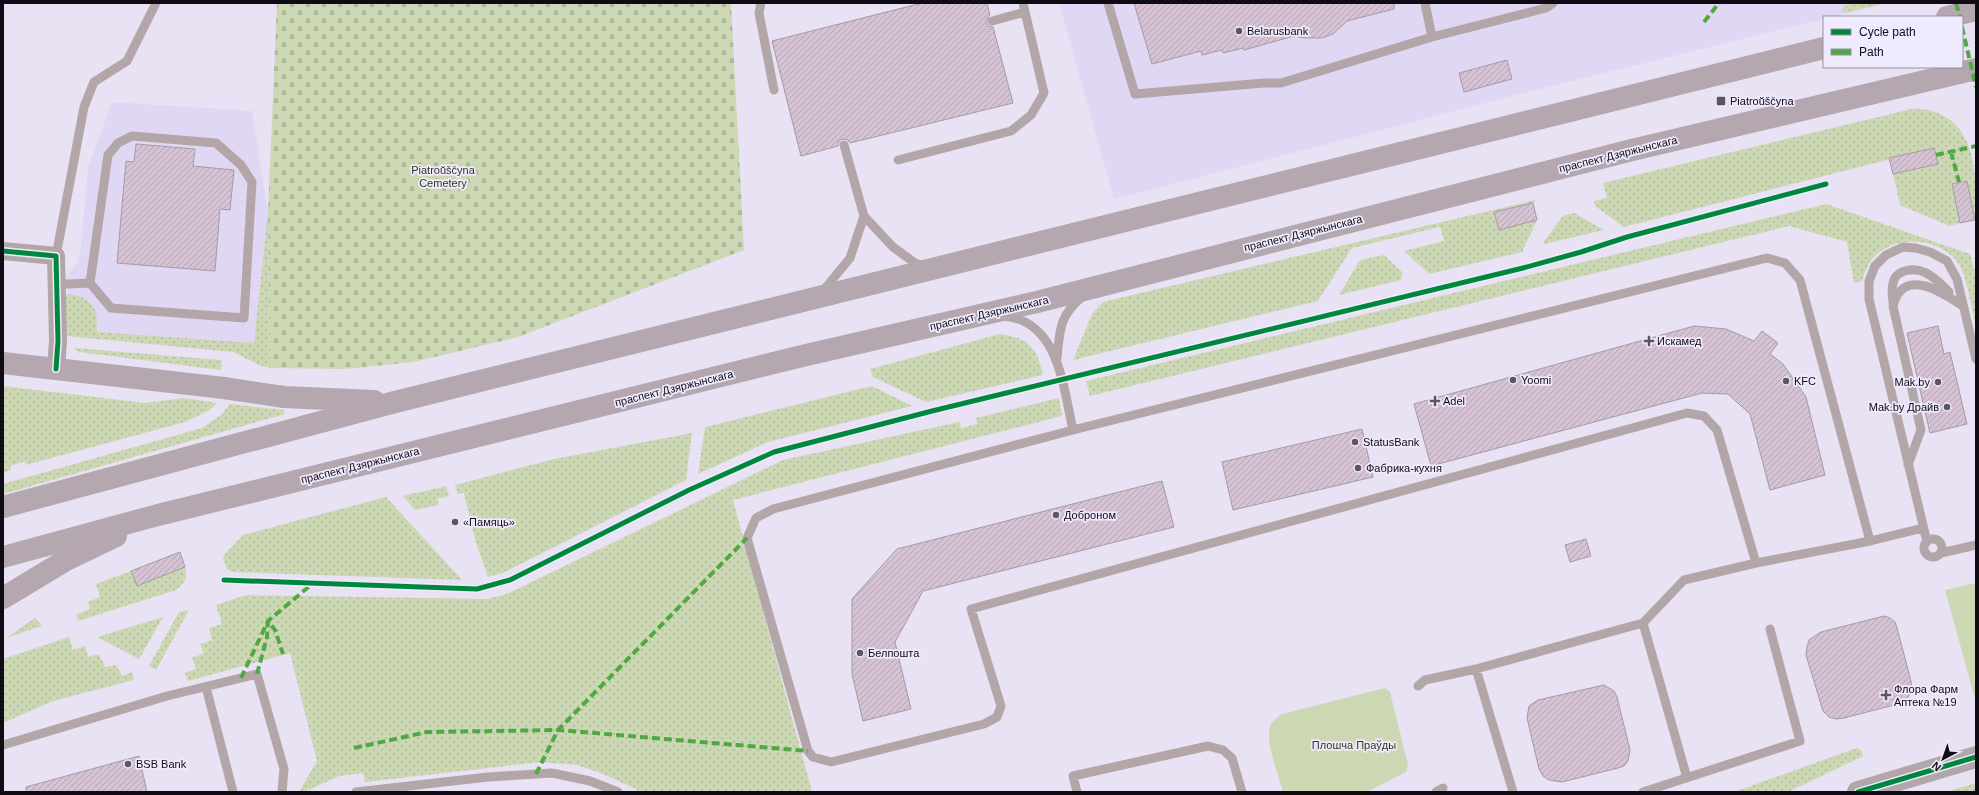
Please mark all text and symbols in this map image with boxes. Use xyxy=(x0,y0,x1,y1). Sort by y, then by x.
legend xyxy=(1823,16,1963,68)
place label: Belarusbank xyxy=(1247,25,1309,37)
text: Cycle path xyxy=(1859,25,1916,39)
marker: Belarusbank xyxy=(1234,26,1244,36)
text: Path xyxy=(1859,45,1884,59)
marker: Piatroŭščyna xyxy=(1715,95,1727,107)
place label: Piatroŭščyna xyxy=(1730,95,1794,107)
street label: праспект Дзяржынскага xyxy=(1558,133,1679,175)
park label: Piatroŭščyna Cemetery xyxy=(411,164,476,189)
street label: праспект Дзяржынскага xyxy=(1243,212,1364,254)
street label: праспект Дзяржынскага xyxy=(928,293,1050,333)
place label: Искамед xyxy=(1657,335,1702,347)
marker: Искамед xyxy=(1644,336,1654,346)
street label: праспект Дзяржынскага xyxy=(614,367,735,409)
place label: Yoomi xyxy=(1521,374,1551,386)
marker: Yoomi xyxy=(1508,375,1518,385)
place label: KFC xyxy=(1794,375,1816,387)
marker: KFC xyxy=(1781,376,1791,386)
place label: Mak.by xyxy=(1895,376,1930,388)
marker: Mak.by xyxy=(1933,377,1943,387)
place label: Adel xyxy=(1443,395,1465,407)
marker: Adel xyxy=(1430,396,1440,406)
place label: Маk.by Драйв xyxy=(1869,401,1939,413)
marker: Маk.by Драйв xyxy=(1942,402,1952,412)
place label: StatusBank xyxy=(1363,436,1420,448)
marker: StatusBank xyxy=(1350,437,1360,447)
street label: праспект Дзяржынскага xyxy=(300,444,421,486)
place label: Фабрика-кухня xyxy=(1366,462,1442,474)
marker: Фабрика-кухня xyxy=(1353,463,1363,473)
place label: Доброном xyxy=(1064,509,1116,521)
marker: Доброном xyxy=(1051,510,1061,520)
place label: «Памяць» xyxy=(463,516,515,528)
marker: «Памяць» xyxy=(450,517,460,527)
place label: Белпошта xyxy=(868,647,920,659)
marker: Белпошта xyxy=(855,648,865,658)
place label: Флора Фарм Аптека №19 xyxy=(1894,683,1958,708)
marker: Флора Фарм Аптека №19 xyxy=(1881,690,1891,700)
park label: Плошча Праўды xyxy=(1312,739,1396,751)
north arrow xyxy=(1923,739,1963,779)
place label: BSB Bank xyxy=(136,758,187,770)
marker: BSB Bank xyxy=(123,759,133,769)
text: N xyxy=(1929,759,1943,774)

